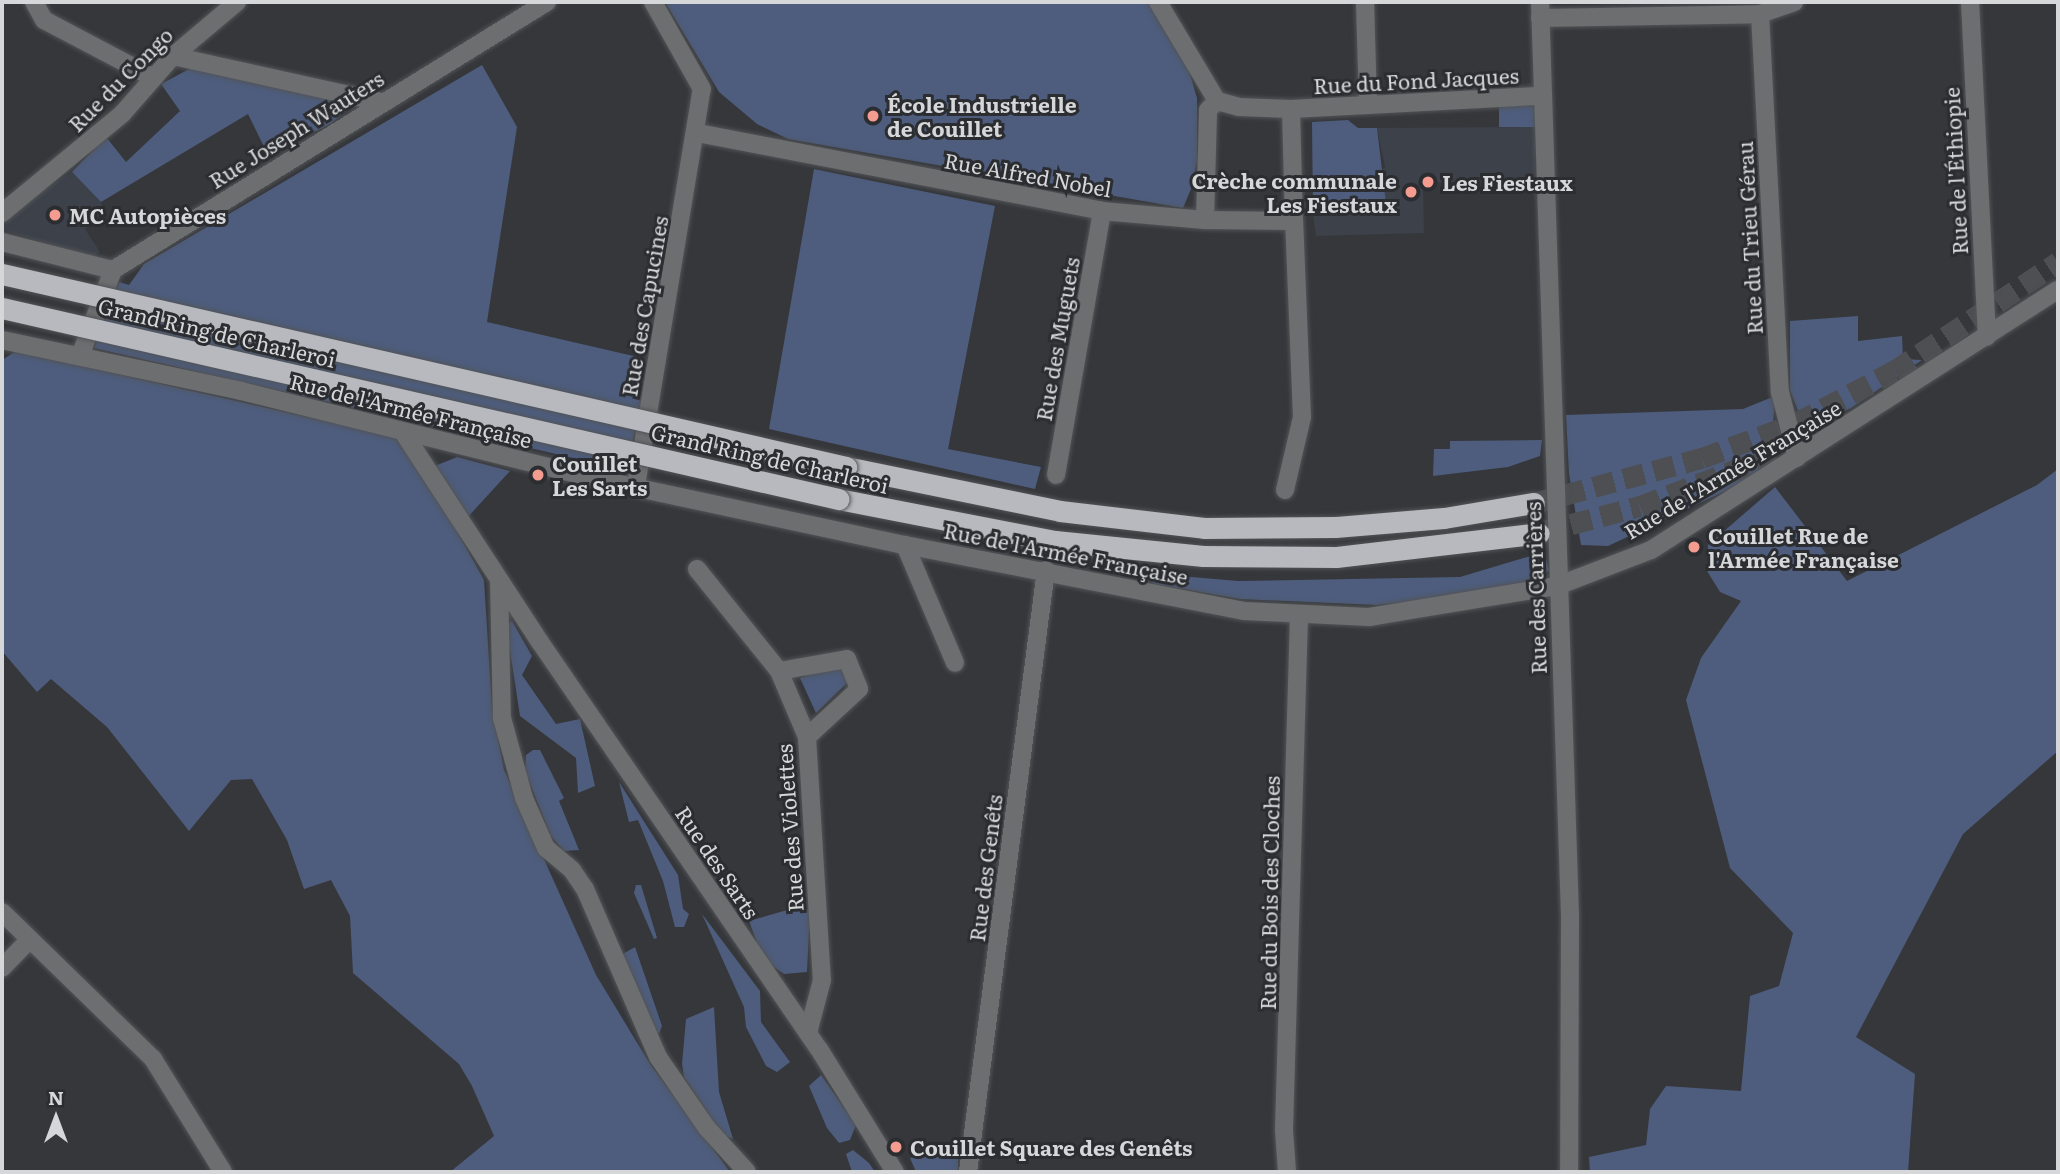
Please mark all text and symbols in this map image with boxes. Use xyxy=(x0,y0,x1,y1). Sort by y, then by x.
street label: Rue du Congo xyxy=(63,22,177,136)
street label: Rue du Fond Jacques xyxy=(1313,62,1519,98)
street label: Rue Joseph Wauters xyxy=(204,65,388,193)
street label: Rue de l'Éthiopie xyxy=(1938,87,1972,255)
place label: École Industrielle de Couillet xyxy=(887,91,1077,141)
marker: École Industrielle de Couillet xyxy=(865,108,881,124)
street label: Rue du Trieu Gérau xyxy=(1731,141,1767,335)
street label: Rue Alfred Nobel xyxy=(942,147,1114,201)
place label: Crèche communale Les Fiestaux xyxy=(1192,167,1397,217)
place label: Les Fiestaux xyxy=(1442,169,1573,195)
marker: Les Fiestaux xyxy=(1420,174,1436,190)
marker: Crèche communale Les Fiestaux xyxy=(1403,184,1419,200)
place label: MC Autopièces xyxy=(69,202,226,228)
marker: MC Autopièces xyxy=(47,207,63,223)
street label: Rue des Capucines xyxy=(616,214,672,398)
street label: Rue des Muguets xyxy=(1030,255,1084,423)
street label: Grand Ring de Charleroi xyxy=(96,292,338,372)
street label: Rue de l'Armée Française xyxy=(288,368,534,452)
street label: Rue de l'Armée Française xyxy=(1619,394,1845,544)
street label: Grand Ring de Charleroi xyxy=(649,418,891,498)
place label: Couillet Les Sarts xyxy=(552,450,647,500)
marker: Couillet Les Sarts xyxy=(530,467,546,483)
street label: Rue des Carrières xyxy=(1519,501,1551,675)
street label: Rue de l'Armée Française xyxy=(942,517,1190,589)
place label: Couillet Rue de l'Armée Française xyxy=(1708,522,1899,572)
marker: Couillet Rue de l'Armée Française xyxy=(1686,539,1702,555)
street label: Rue des Violettes xyxy=(771,743,807,913)
street label: Rue du Bois des Cloches xyxy=(1254,776,1284,1010)
street label: Rue des Genêts xyxy=(963,793,1007,943)
street label: Rue des Sarts xyxy=(671,801,765,923)
north arrow xyxy=(21,1083,91,1153)
text: N xyxy=(48,1083,64,1111)
place label: Couillet Square des Genêts xyxy=(910,1134,1193,1160)
marker: Couillet Square des Genêts xyxy=(888,1139,904,1155)

